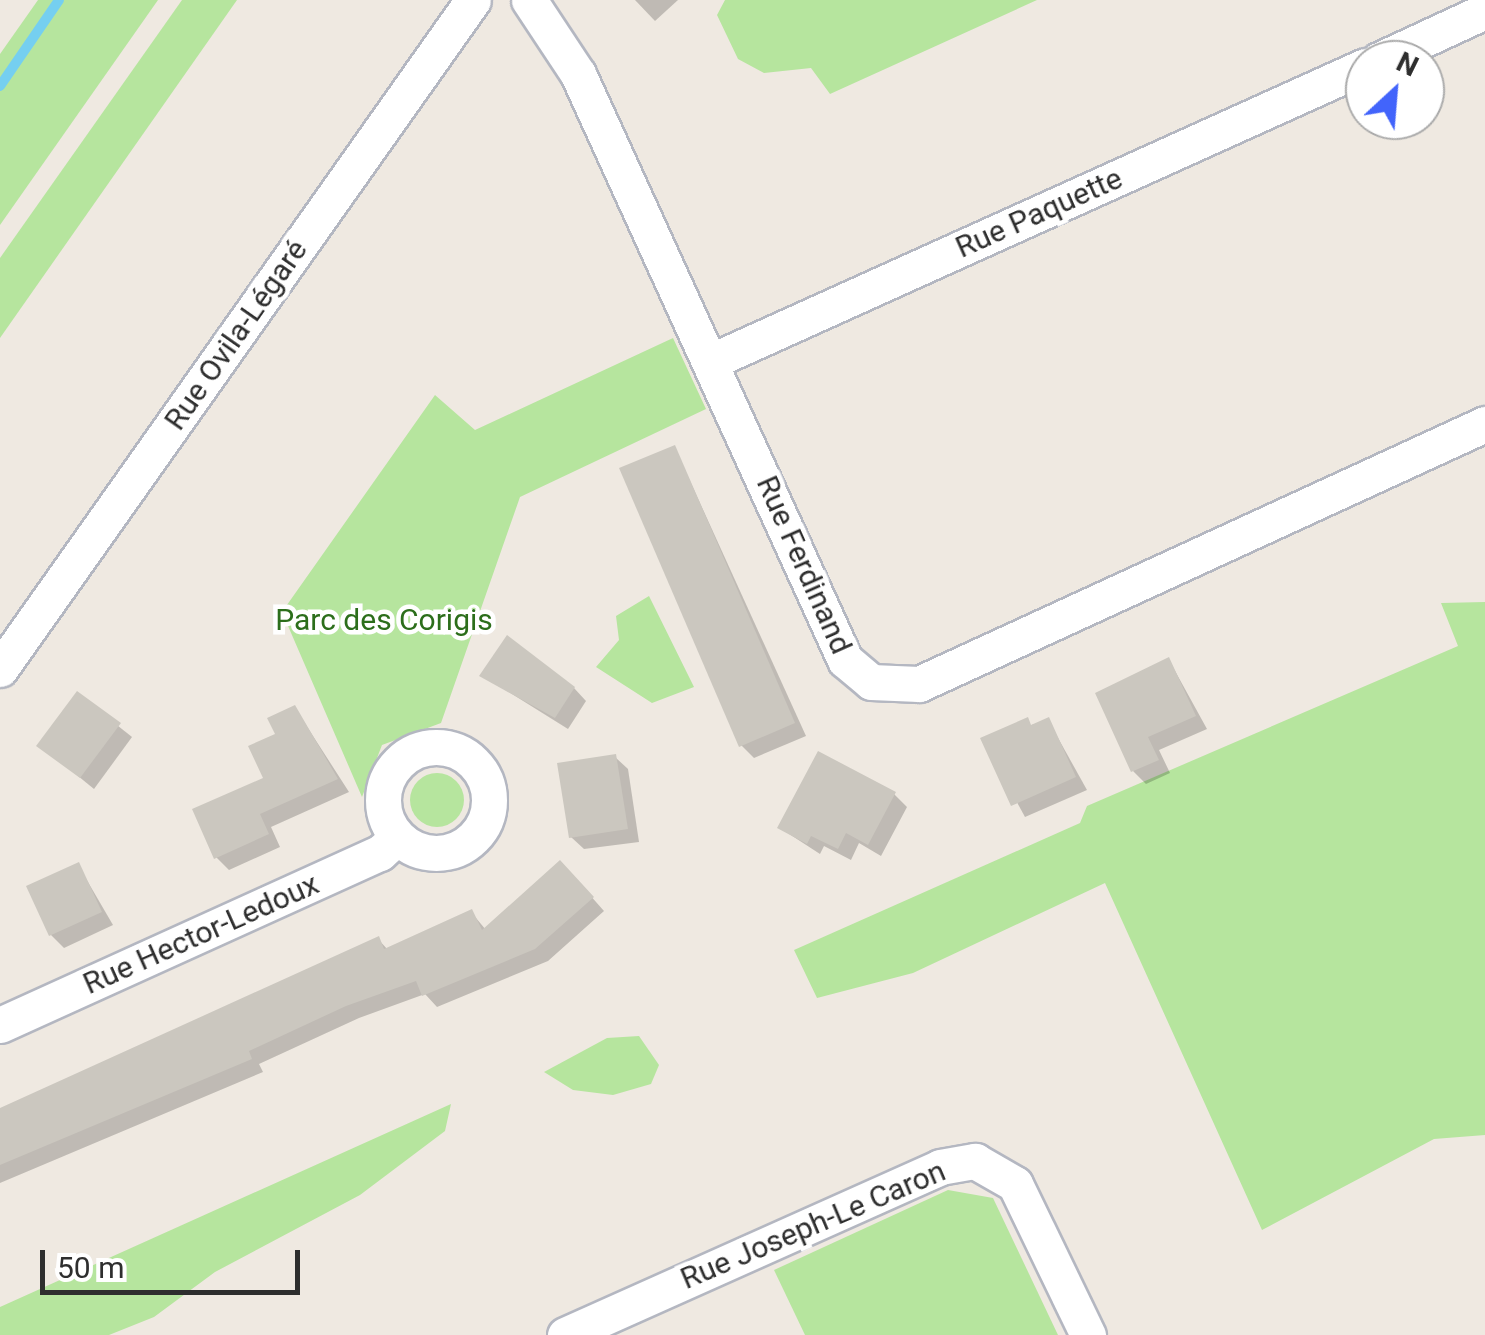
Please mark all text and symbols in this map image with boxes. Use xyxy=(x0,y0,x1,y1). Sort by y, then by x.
north arrow xyxy=(1345,40,1445,140)
text: N xyxy=(1391,45,1424,84)
street label: Rue Paquette xyxy=(950,160,1128,266)
street label: Rue Ovila-Légaré xyxy=(157,233,315,437)
street label: Rue Ferdinand xyxy=(749,470,859,660)
park label: Parc des Corigis xyxy=(275,602,493,638)
street label: Rue Hector-Ledoux xyxy=(78,866,324,1002)
street label: Rue Joseph-Le Caron xyxy=(675,1153,951,1297)
scale bar xyxy=(45,1230,305,1292)
text: 50 m xyxy=(57,1250,124,1285)

